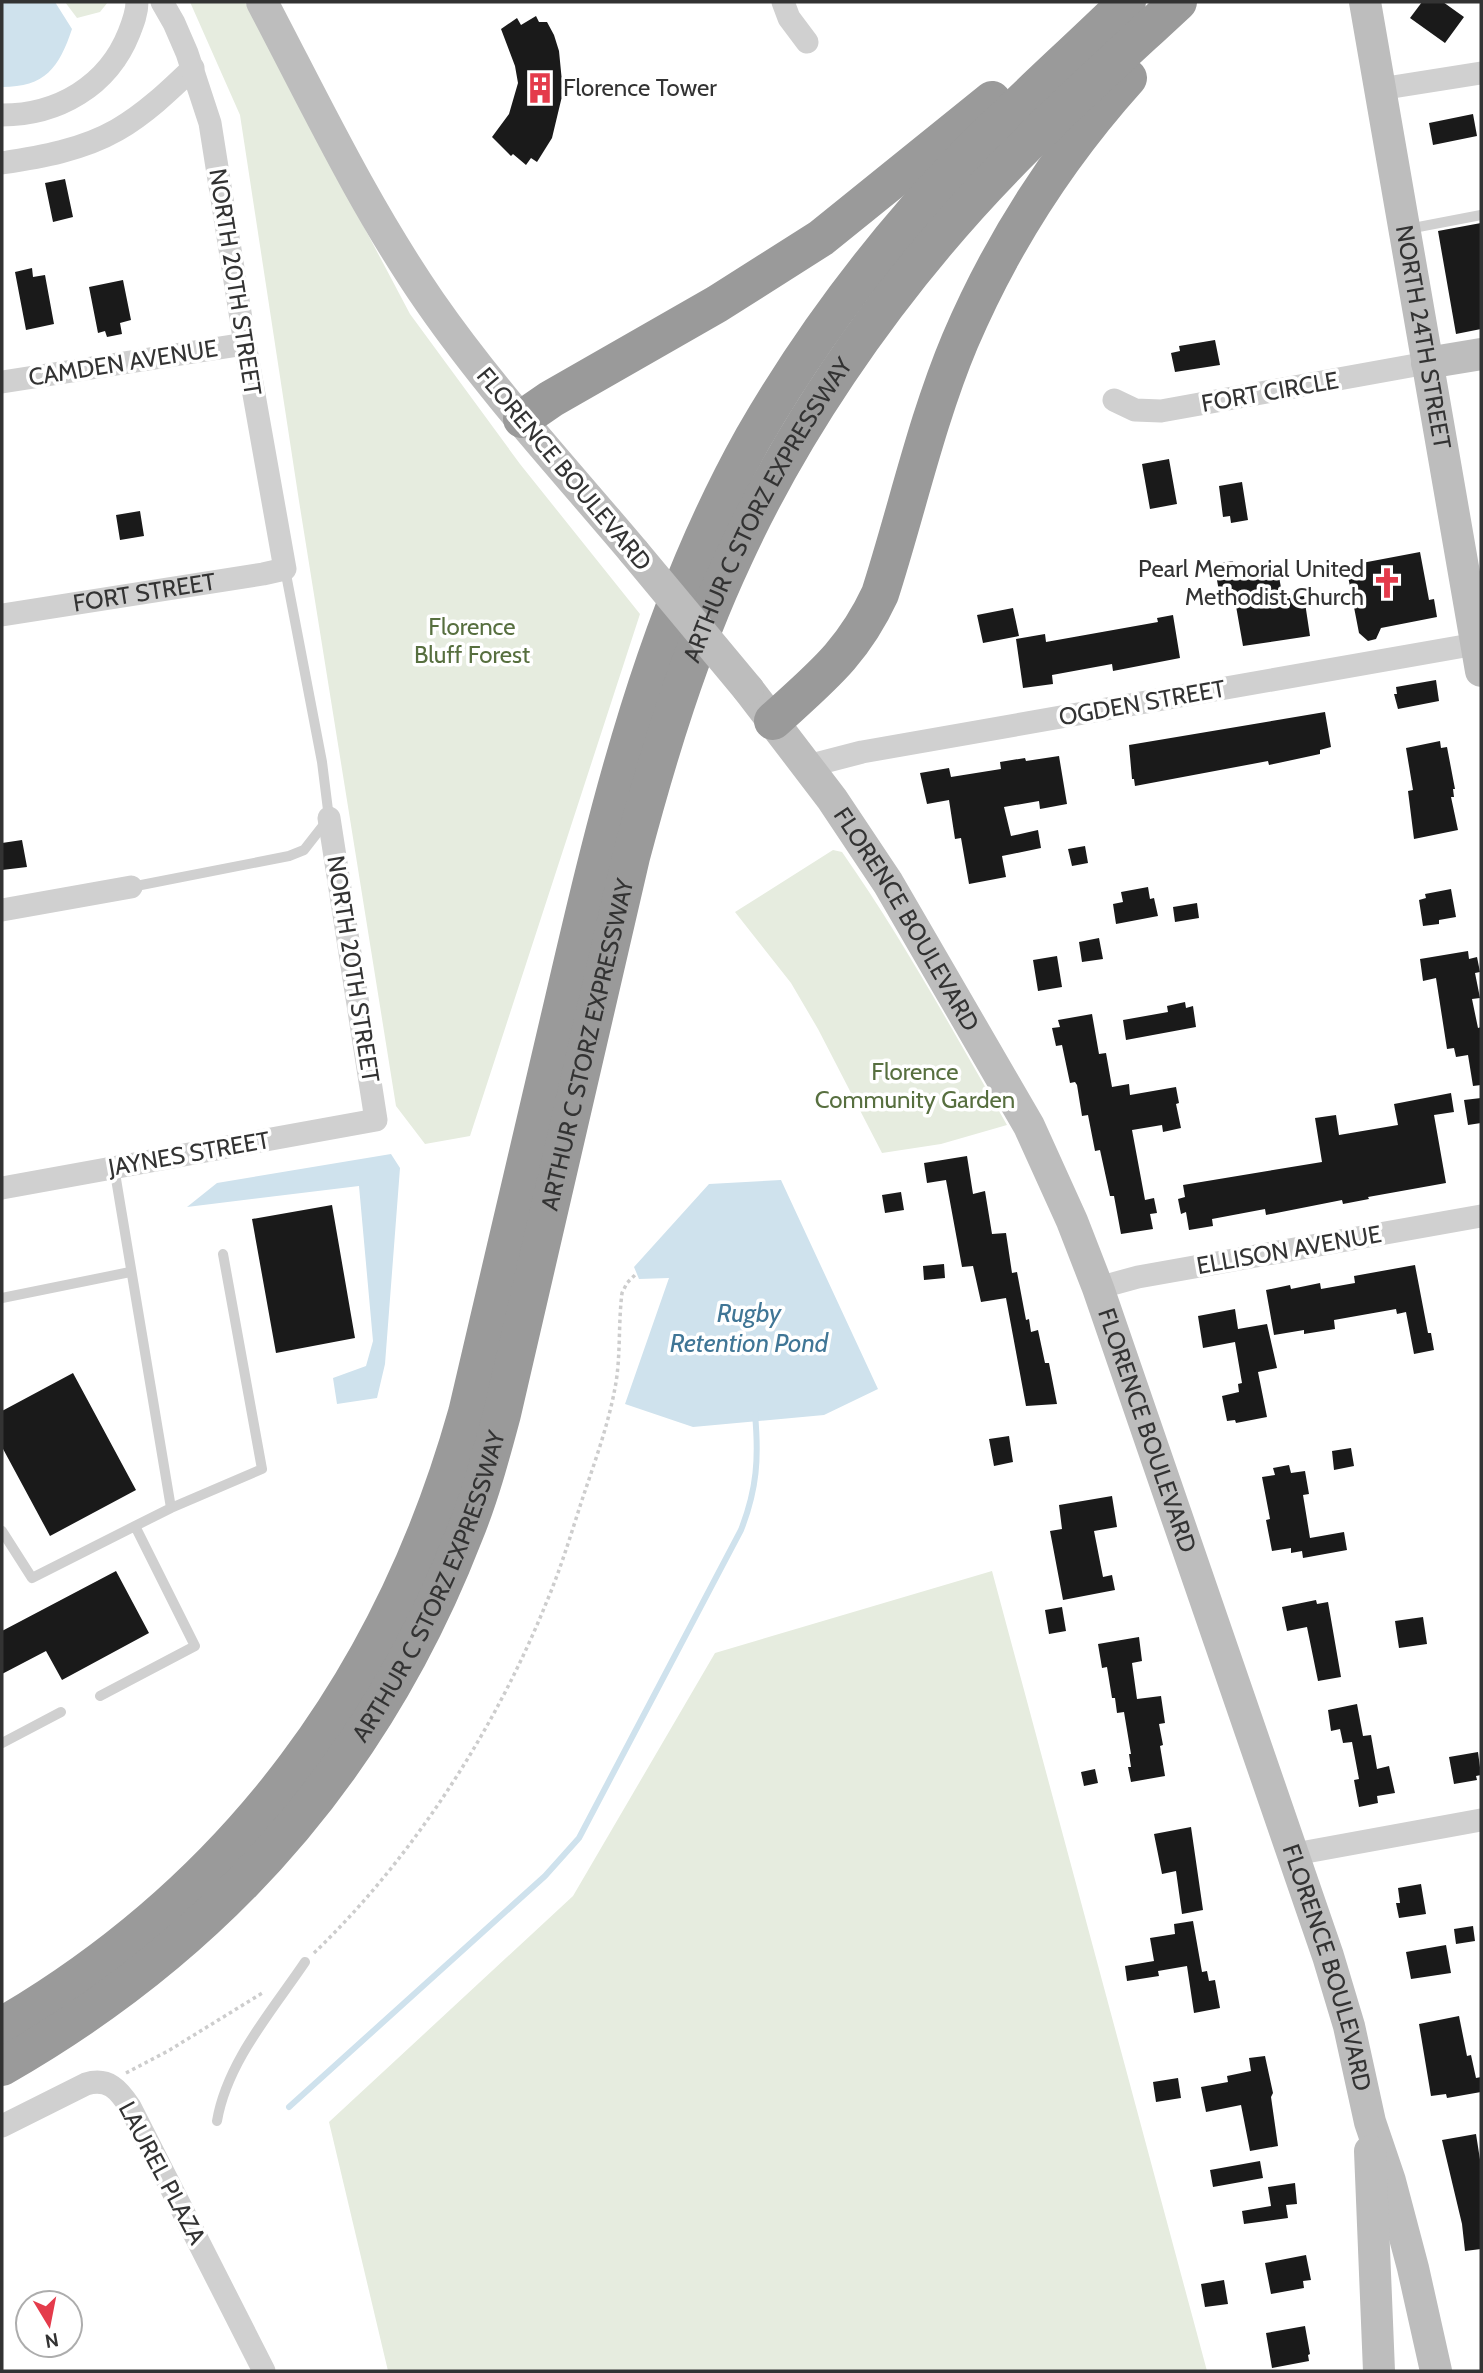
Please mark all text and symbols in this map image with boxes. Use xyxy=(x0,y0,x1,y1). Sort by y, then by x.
building icon: Florence Tower xyxy=(523,71,557,105)
place label: Florence Tower xyxy=(563,73,717,102)
street label: NORTH 20TH STREET xyxy=(203,166,268,398)
street label: NORTH 24TH STREET xyxy=(1390,223,1457,451)
street label: CAMDEN AVENUE xyxy=(26,333,220,392)
street label: ARTHUR C STORZ EXPRESSWAY xyxy=(677,352,858,666)
street label: FLORENCE BOULEVARD xyxy=(471,361,658,576)
street label: FORT CIRCLE xyxy=(1199,365,1341,418)
place label: Pearl Memorial United Methodist Church xyxy=(1138,554,1364,611)
church icon: Pearl Memorial United Methodist Church xyxy=(1370,566,1404,600)
street label: FORT STREET xyxy=(71,567,218,618)
park label: Florence Bluff Forest xyxy=(414,612,530,669)
street label: OGDEN STREET xyxy=(1057,674,1228,731)
street label: FLORENCE BOULEVARD xyxy=(828,802,986,1036)
street label: NORTH 20TH STREET xyxy=(321,853,386,1085)
street label: ARTHUR C STORZ EXPRESSWAY xyxy=(535,875,640,1213)
park label: Florence Community Garden xyxy=(815,1057,1015,1114)
street label: JAYNES STREET xyxy=(105,1125,272,1182)
street label: ELLISON AVENUE xyxy=(1194,1219,1384,1280)
water label: Rugby Retention Pond xyxy=(670,1297,830,1359)
street label: FLORENCE BOULEVARD xyxy=(1092,1304,1203,1556)
street label: ARTHUR C STORZ EXPRESSWAY xyxy=(346,1427,511,1747)
street label: FLORENCE BOULEVARD xyxy=(1277,1840,1378,2094)
street label: LAUREL PLAZA xyxy=(113,2096,212,2249)
north arrow xyxy=(14,2289,84,2359)
text: N xyxy=(43,2328,60,2353)

